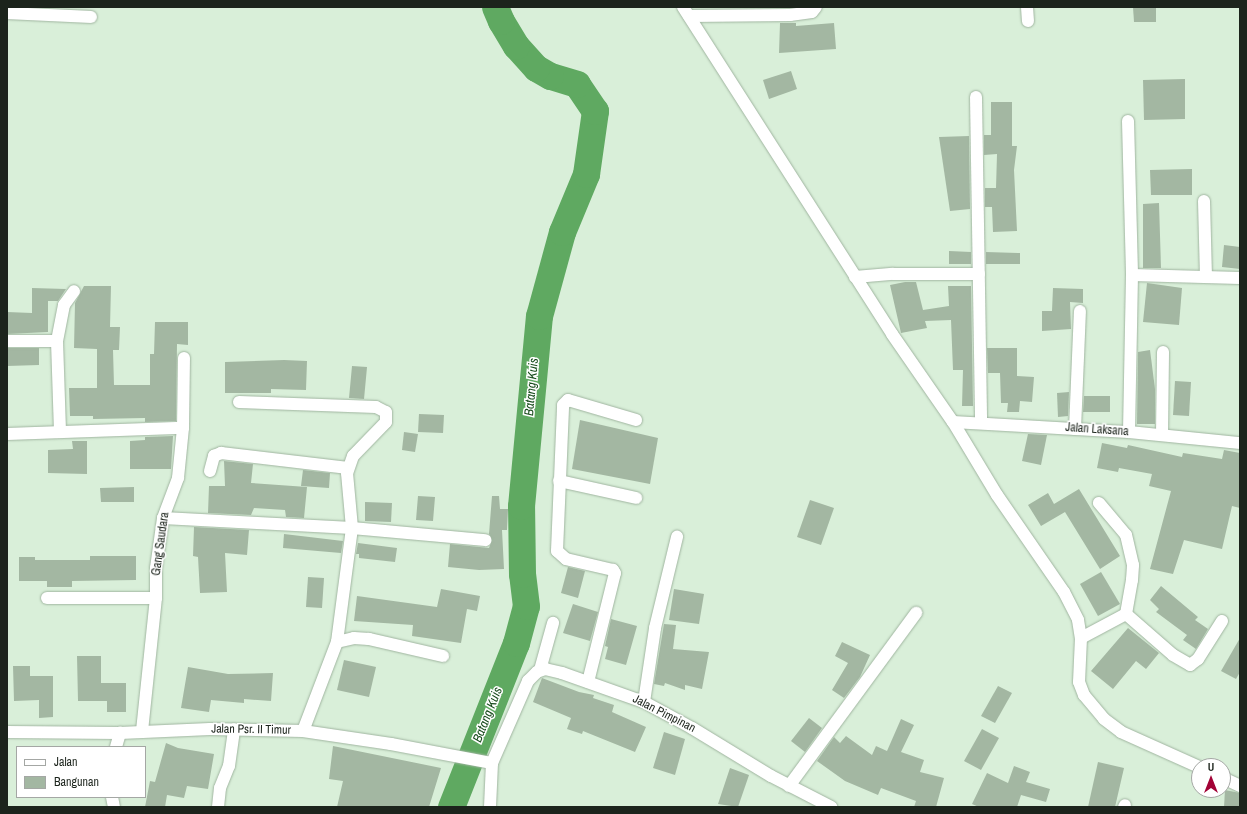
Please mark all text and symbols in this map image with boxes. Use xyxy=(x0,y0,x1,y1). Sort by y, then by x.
water label: Batang Kuis xyxy=(522,357,542,417)
street label: Jalan Laksana xyxy=(1065,421,1129,439)
street label: Gang Saudara xyxy=(149,511,173,577)
water label: Batang Kuis xyxy=(470,685,506,745)
street label: Jalan Pimpinan xyxy=(630,692,698,736)
street label: Jalan Psr. II Timur xyxy=(211,722,291,738)
legend xyxy=(16,746,146,798)
text: Jalan xyxy=(54,754,78,770)
north arrow xyxy=(1191,758,1231,798)
text: U xyxy=(1208,760,1214,774)
text: Bangunan xyxy=(54,774,99,790)

